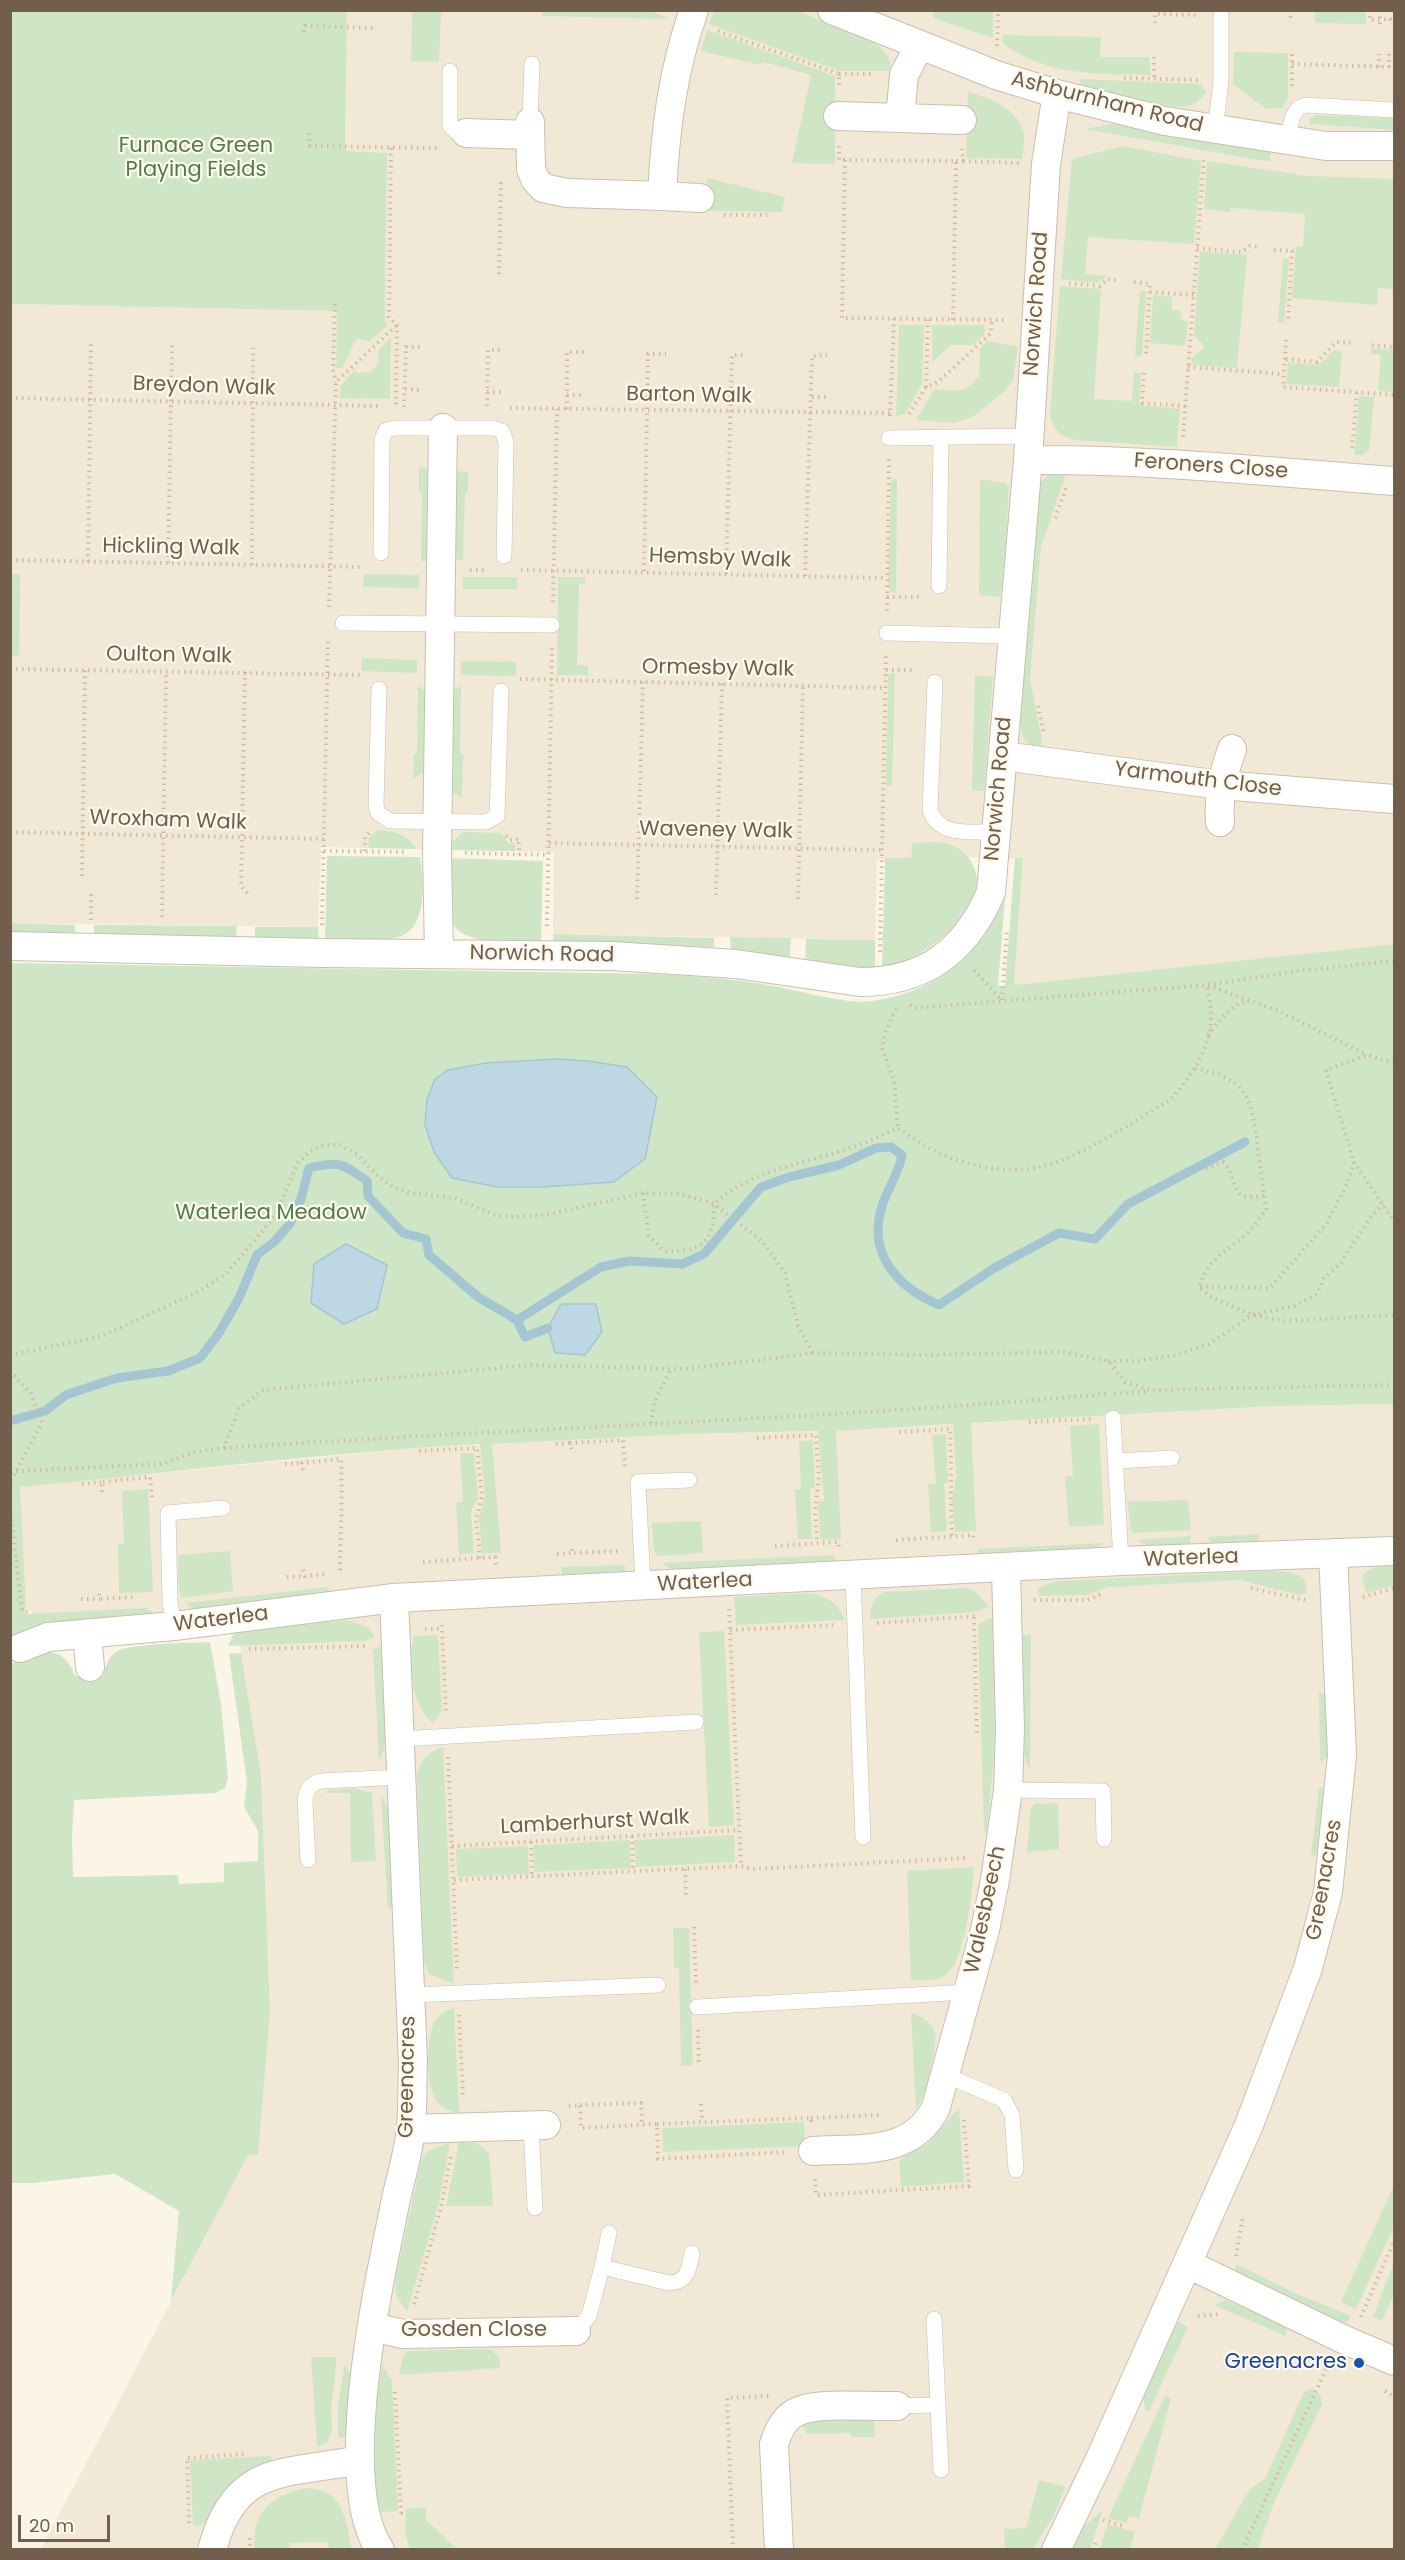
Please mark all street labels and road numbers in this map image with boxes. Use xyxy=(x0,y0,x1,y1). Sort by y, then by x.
street label: Ashburnham Road xyxy=(1008,67,1206,139)
street label: Norwich Road xyxy=(1019,231,1055,377)
street label: Breydon Walk xyxy=(132,372,276,402)
street label: Barton Walk xyxy=(626,382,752,410)
street label: Feroners Close xyxy=(1133,449,1289,485)
street label: Hickling Walk xyxy=(102,534,240,562)
street label: Hemsby Walk xyxy=(648,544,792,574)
street label: Oulton Walk xyxy=(106,642,232,670)
street label: Ormesby Walk xyxy=(642,655,794,683)
street label: Norwich Road xyxy=(980,716,1018,862)
street label: Yarmouth Close xyxy=(1113,757,1283,803)
street label: Wroxham Walk xyxy=(89,806,247,836)
street label: Waveney Walk xyxy=(639,817,793,845)
street label: Norwich Road xyxy=(469,941,615,969)
street label: Waterlea xyxy=(1143,1545,1239,1573)
street label: Waterlea xyxy=(657,1568,753,1598)
street label: Waterlea xyxy=(172,1602,270,1638)
street label: Lamberhurst Walk xyxy=(500,1805,690,1841)
street label: Greenacres xyxy=(1302,1818,1348,1942)
street label: Walesbeech xyxy=(960,1844,1012,1976)
street label: Greenacres xyxy=(394,2016,422,2138)
street label: Gosden Close xyxy=(401,2318,547,2344)

